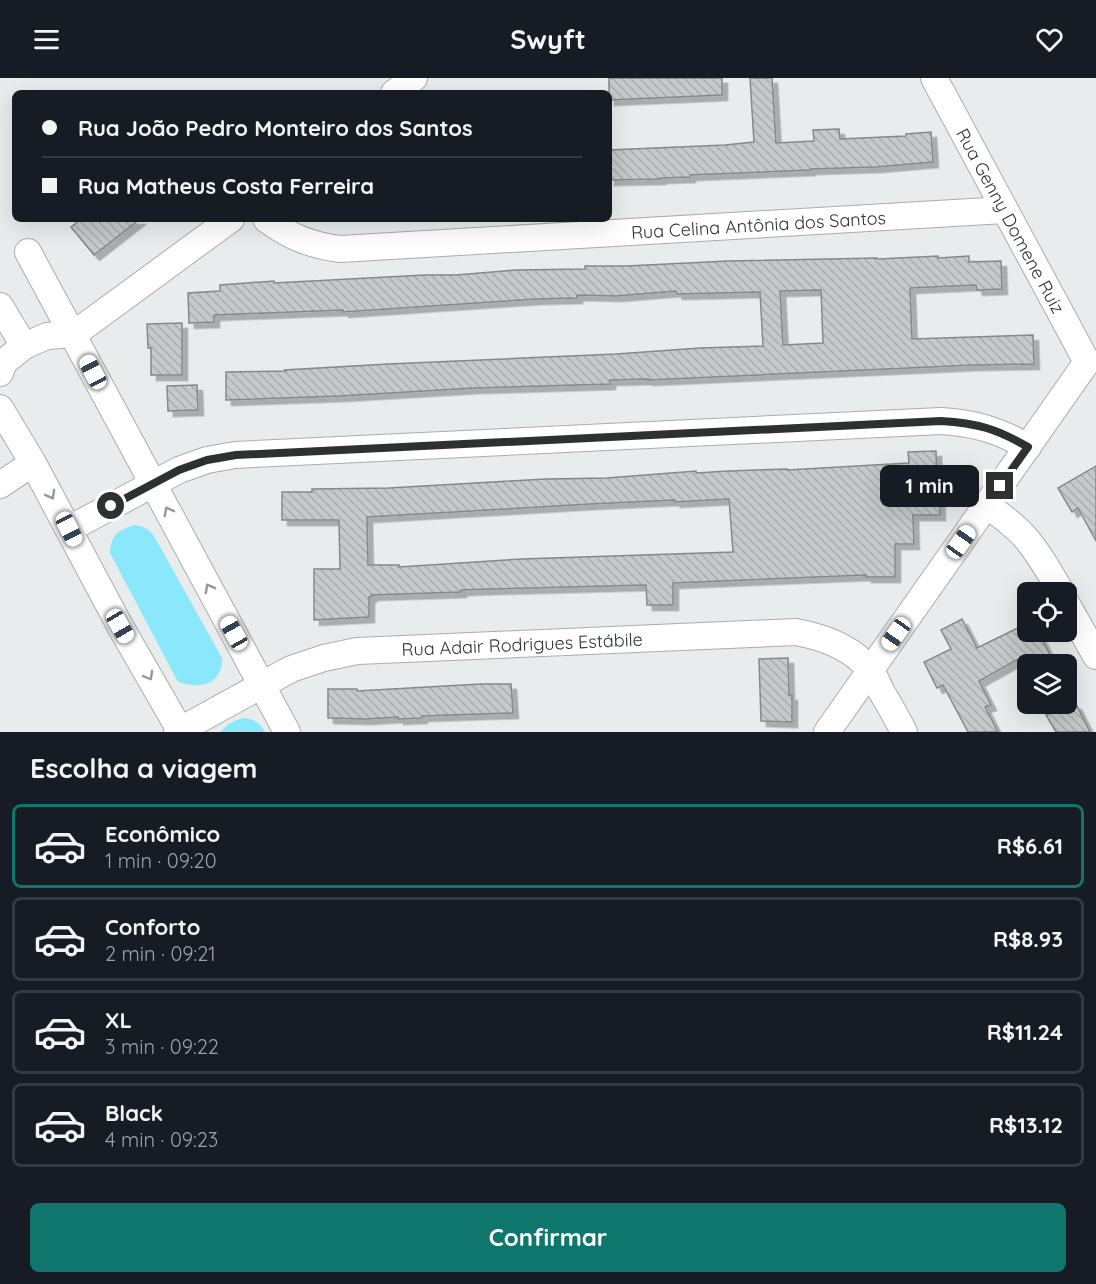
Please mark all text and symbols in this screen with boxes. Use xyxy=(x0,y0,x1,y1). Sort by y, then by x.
text: Swyft xyxy=(510,22,586,56)
icon: menu xyxy=(30,23,63,56)
icon: heart xyxy=(1033,23,1066,56)
text: Rua João Pedro Monteiro dos Santos xyxy=(78,114,473,142)
street label: Rua Genny Domene Ruiz xyxy=(952,124,1070,317)
text: Rua Matheus Costa Ferreira xyxy=(78,172,374,200)
street label: Rua Celina Antônia dos Santos xyxy=(630,206,887,243)
car xyxy=(77,352,109,392)
callout: 1 min xyxy=(880,465,979,507)
route end xyxy=(986,472,1013,499)
text: 1 min xyxy=(905,473,954,498)
one-way arrow xyxy=(44,489,55,499)
route start xyxy=(97,492,124,519)
one-way arrow xyxy=(164,507,175,518)
car xyxy=(53,509,85,549)
car xyxy=(943,522,979,562)
map controls xyxy=(1017,582,1077,714)
button: locate xyxy=(1017,582,1077,642)
one-way arrow xyxy=(205,584,216,594)
car xyxy=(103,606,137,646)
car xyxy=(217,613,251,653)
car xyxy=(878,614,914,654)
street label: Rua Adair Rodrigues Estábile xyxy=(401,627,643,661)
button: layers xyxy=(1017,654,1077,714)
one-way arrow xyxy=(142,670,153,681)
text: Escolha a viagem xyxy=(30,751,258,785)
icon: car xyxy=(33,819,87,873)
text: Econômico xyxy=(105,820,220,848)
text: R$6.61 xyxy=(997,832,1063,860)
text: 1 min · 09:20 xyxy=(105,848,217,873)
icon: car xyxy=(33,912,87,966)
text: Conforto xyxy=(105,913,200,941)
text: R$8.93 xyxy=(993,925,1063,953)
text: 2 min · 09:21 xyxy=(105,941,216,966)
icon: car xyxy=(33,1005,87,1059)
text: XL xyxy=(105,1006,132,1034)
text: R$11.24 xyxy=(987,1018,1063,1046)
text: 3 min · 09:22 xyxy=(105,1034,219,1059)
icon: car xyxy=(33,1098,87,1152)
text: Black xyxy=(105,1099,163,1127)
text: R$13.12 xyxy=(989,1111,1063,1139)
text: 4 min · 09:23 xyxy=(105,1127,218,1152)
button: Confirmar xyxy=(30,1203,1066,1272)

